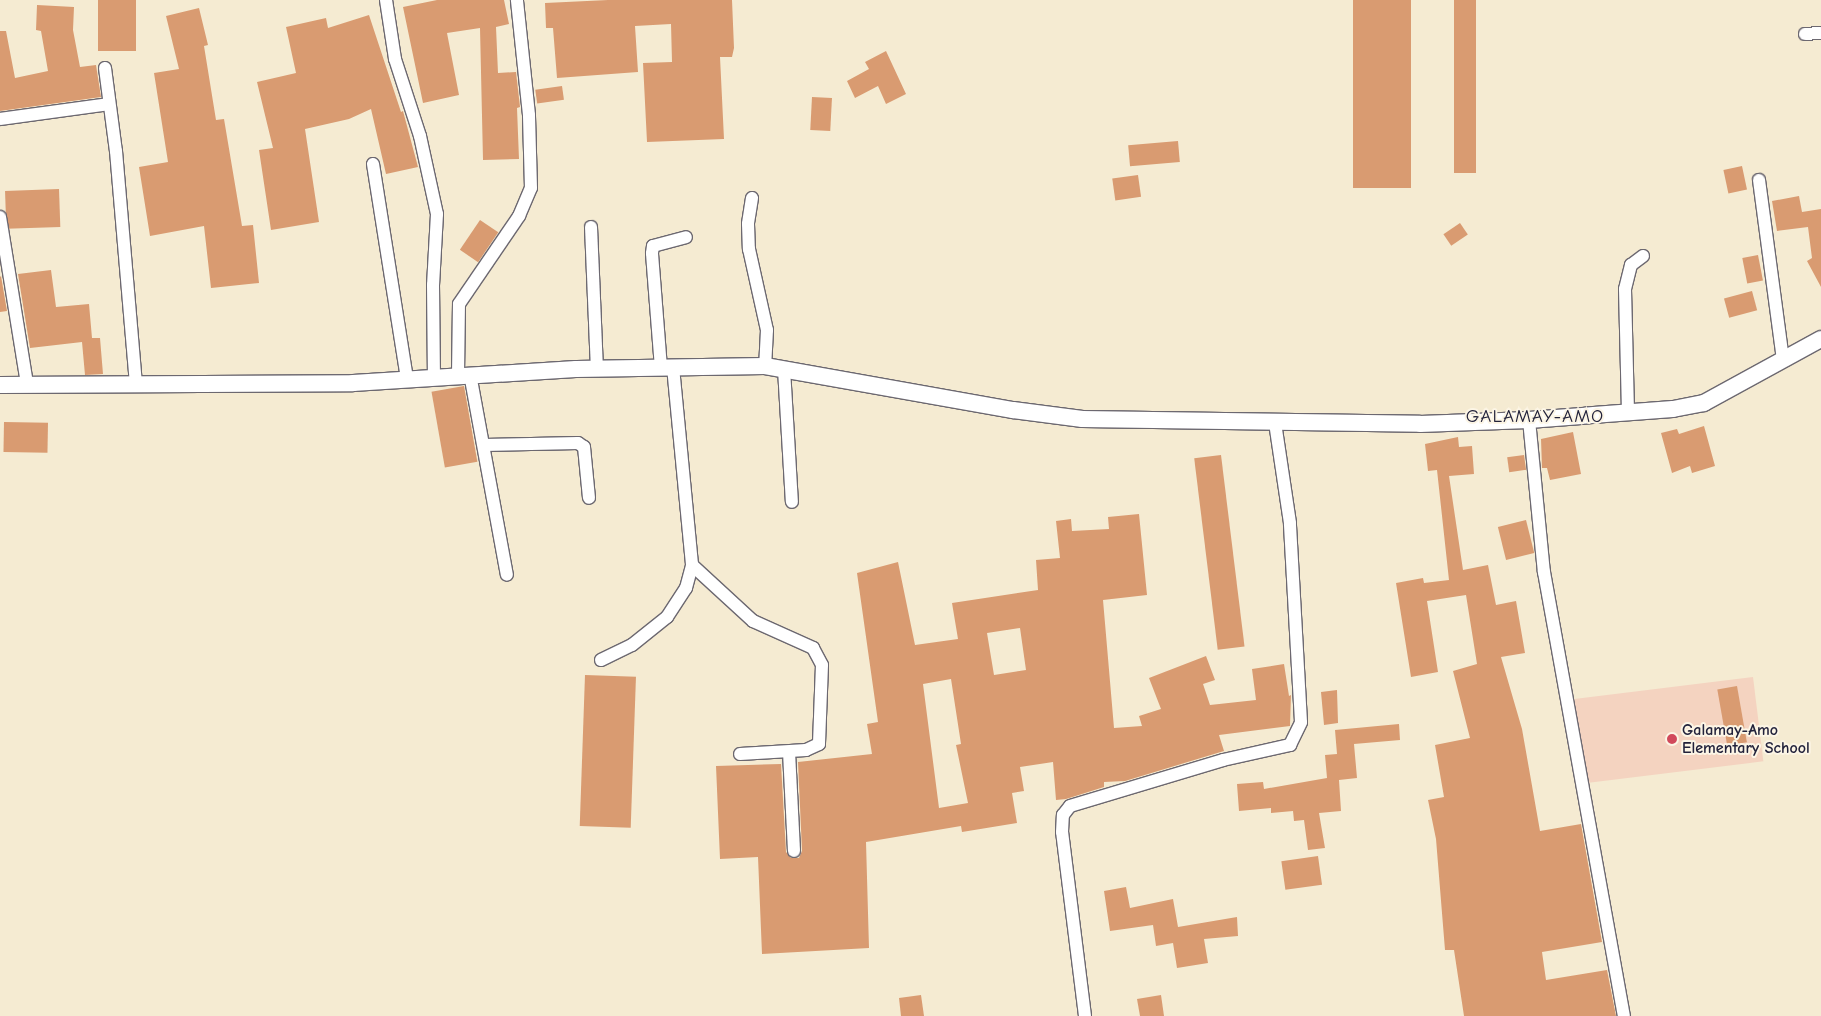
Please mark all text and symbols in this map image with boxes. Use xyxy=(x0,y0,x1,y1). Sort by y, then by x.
district label: GALAMAY-AMO xyxy=(1464,406,1606,428)
place label: Galamay-Amo Elementary School xyxy=(1682,720,1810,758)
marker: Galamay-Amo Elementary School xyxy=(1666,733,1678,745)

